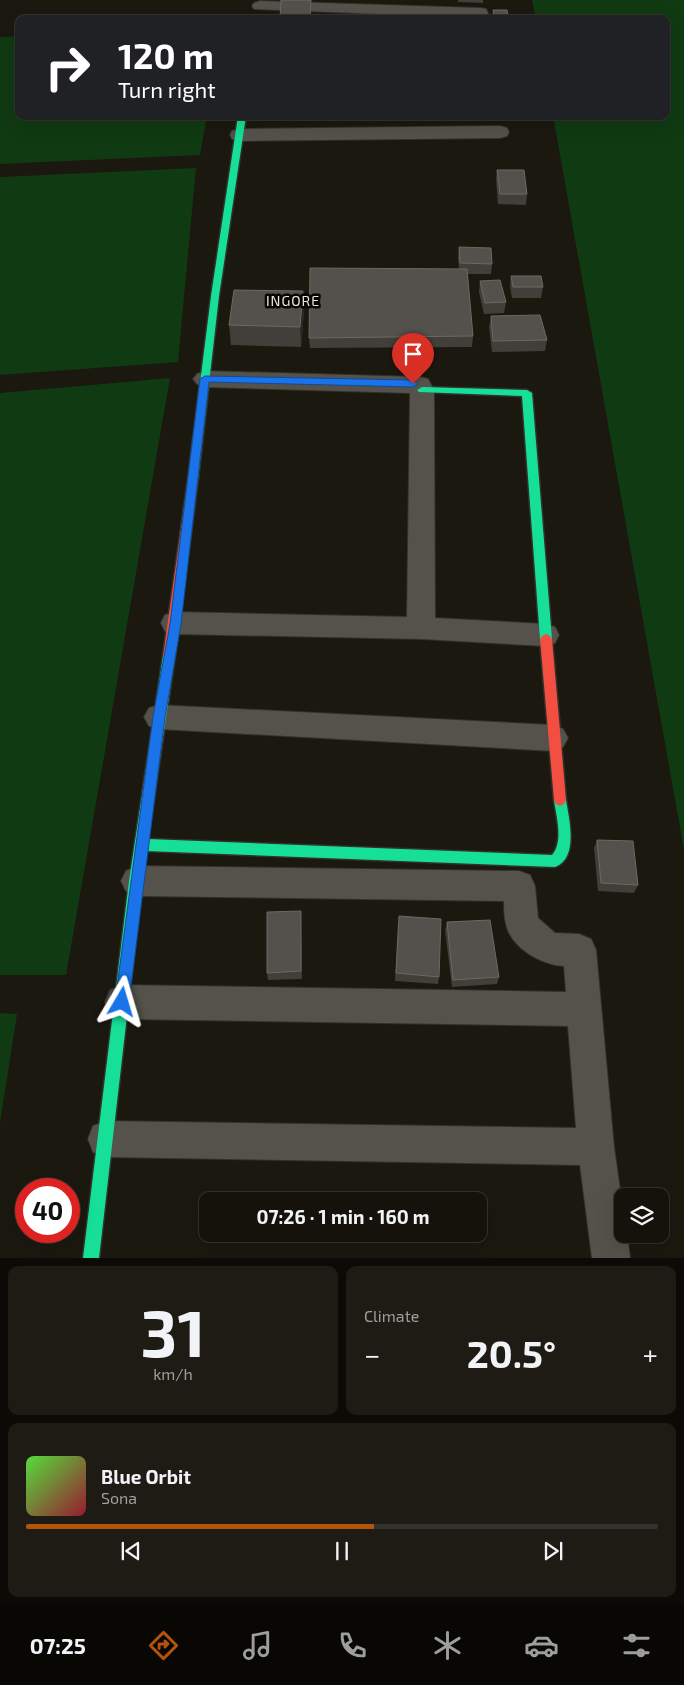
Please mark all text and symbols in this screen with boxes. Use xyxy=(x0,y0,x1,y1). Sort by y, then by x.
text: 120 m xyxy=(118,34,214,76)
icon: right xyxy=(35,35,100,100)
text: Turn right xyxy=(118,76,216,102)
district label: INGORE xyxy=(266,292,320,309)
pin xyxy=(392,333,434,384)
icon: arrive xyxy=(399,340,427,368)
position arrow xyxy=(95,975,147,1027)
speed limit sign: 40 xyxy=(15,1178,80,1243)
map controls xyxy=(614,1188,669,1243)
button: layers xyxy=(614,1188,669,1243)
text: 07:26 · 1 min · 160 m xyxy=(256,1205,430,1228)
text: 31 xyxy=(141,1292,205,1370)
text: Climate xyxy=(364,1306,419,1325)
text: 20.5° xyxy=(467,1330,556,1376)
text: − xyxy=(364,1337,380,1371)
text: + xyxy=(643,1337,658,1371)
text: km/h xyxy=(153,1364,193,1383)
text: Blue Orbit xyxy=(101,1465,191,1488)
text: Sona xyxy=(101,1488,137,1507)
icon: previous xyxy=(117,1537,145,1565)
icon: pause xyxy=(328,1537,356,1565)
icon: next xyxy=(539,1537,567,1565)
icon: directions xyxy=(146,1628,181,1663)
icon: music xyxy=(240,1628,275,1663)
icon: phone xyxy=(335,1628,370,1663)
icon: climate xyxy=(430,1628,465,1663)
icon: car xyxy=(524,1628,559,1663)
icon: filters xyxy=(619,1628,654,1663)
text: 07:25 xyxy=(30,1632,86,1658)

